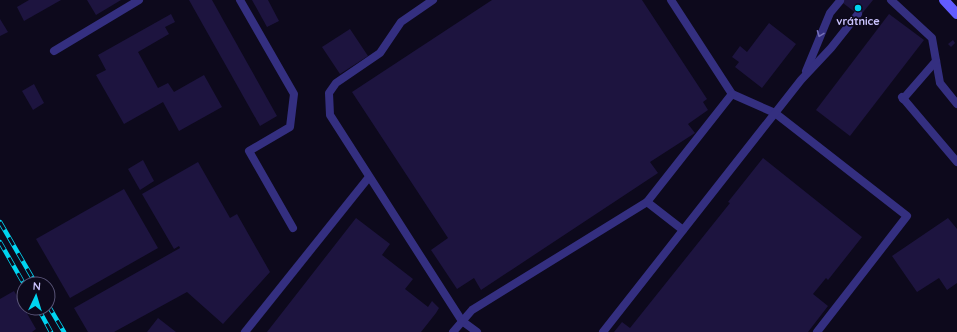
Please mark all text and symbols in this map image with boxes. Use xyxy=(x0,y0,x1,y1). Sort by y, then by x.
marker: vrátnice xyxy=(853,3,863,13)
place label: vrátnice xyxy=(836,14,880,28)
one-way arrow xyxy=(817,30,825,37)
north arrow xyxy=(16,276,56,316)
text: N xyxy=(32,279,41,293)

